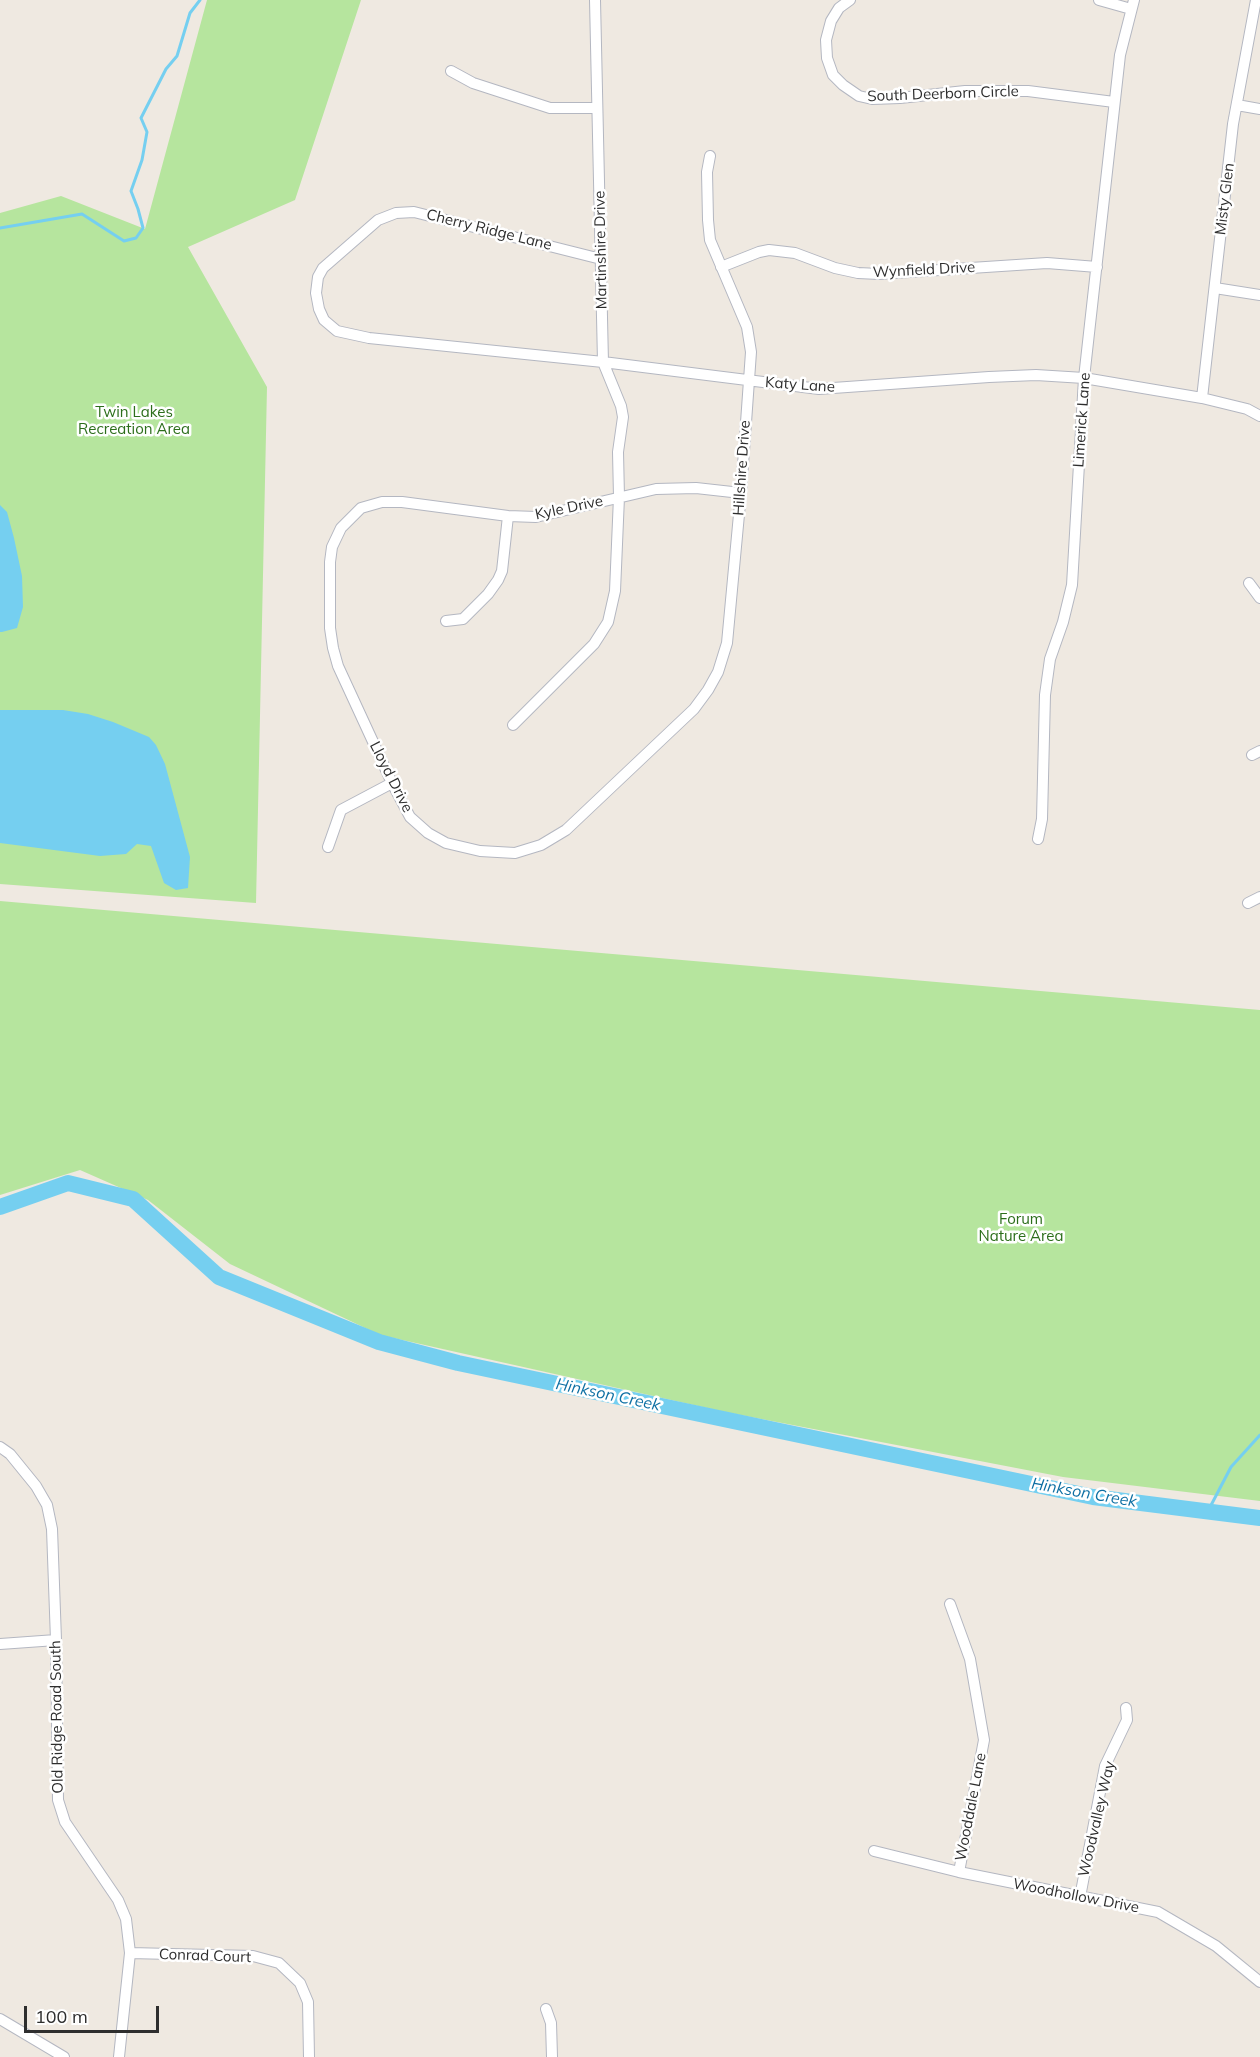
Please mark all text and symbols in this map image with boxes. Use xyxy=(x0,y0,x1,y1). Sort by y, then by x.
street label: South Deerborn Circle xyxy=(867,82,1019,106)
street label: Misty Glen xyxy=(1212,162,1238,236)
street label: Martinshire Drive xyxy=(591,190,611,310)
street label: Cherry Ridge Lane xyxy=(424,206,554,254)
street label: Wynfield Drive xyxy=(872,258,976,282)
street label: Limerick Lane xyxy=(1070,372,1094,468)
street label: Katy Lane xyxy=(765,374,835,396)
park label: Twin Lakes Recreation Area xyxy=(78,403,190,438)
street label: Hillshire Drive xyxy=(730,420,754,516)
street label: Kyle Drive xyxy=(533,492,605,524)
street label: Lloyd Drive xyxy=(365,739,417,815)
park label: Forum Nature Area xyxy=(978,1210,1064,1245)
water label: Hinkson Creek xyxy=(554,1375,662,1415)
water label: Hinkson Creek xyxy=(1030,1474,1138,1512)
street label: Old Ridge Road South xyxy=(47,1640,67,1794)
street label: Wooddale Lane xyxy=(952,1751,990,1863)
street label: Woodvalley Way xyxy=(1075,1759,1119,1879)
street label: Woodhollow Drive xyxy=(1011,1875,1141,1917)
street label: Conrad Court xyxy=(159,1945,251,1967)
scale bar xyxy=(27,1994,162,2032)
text: 100 m xyxy=(35,2005,88,2028)

